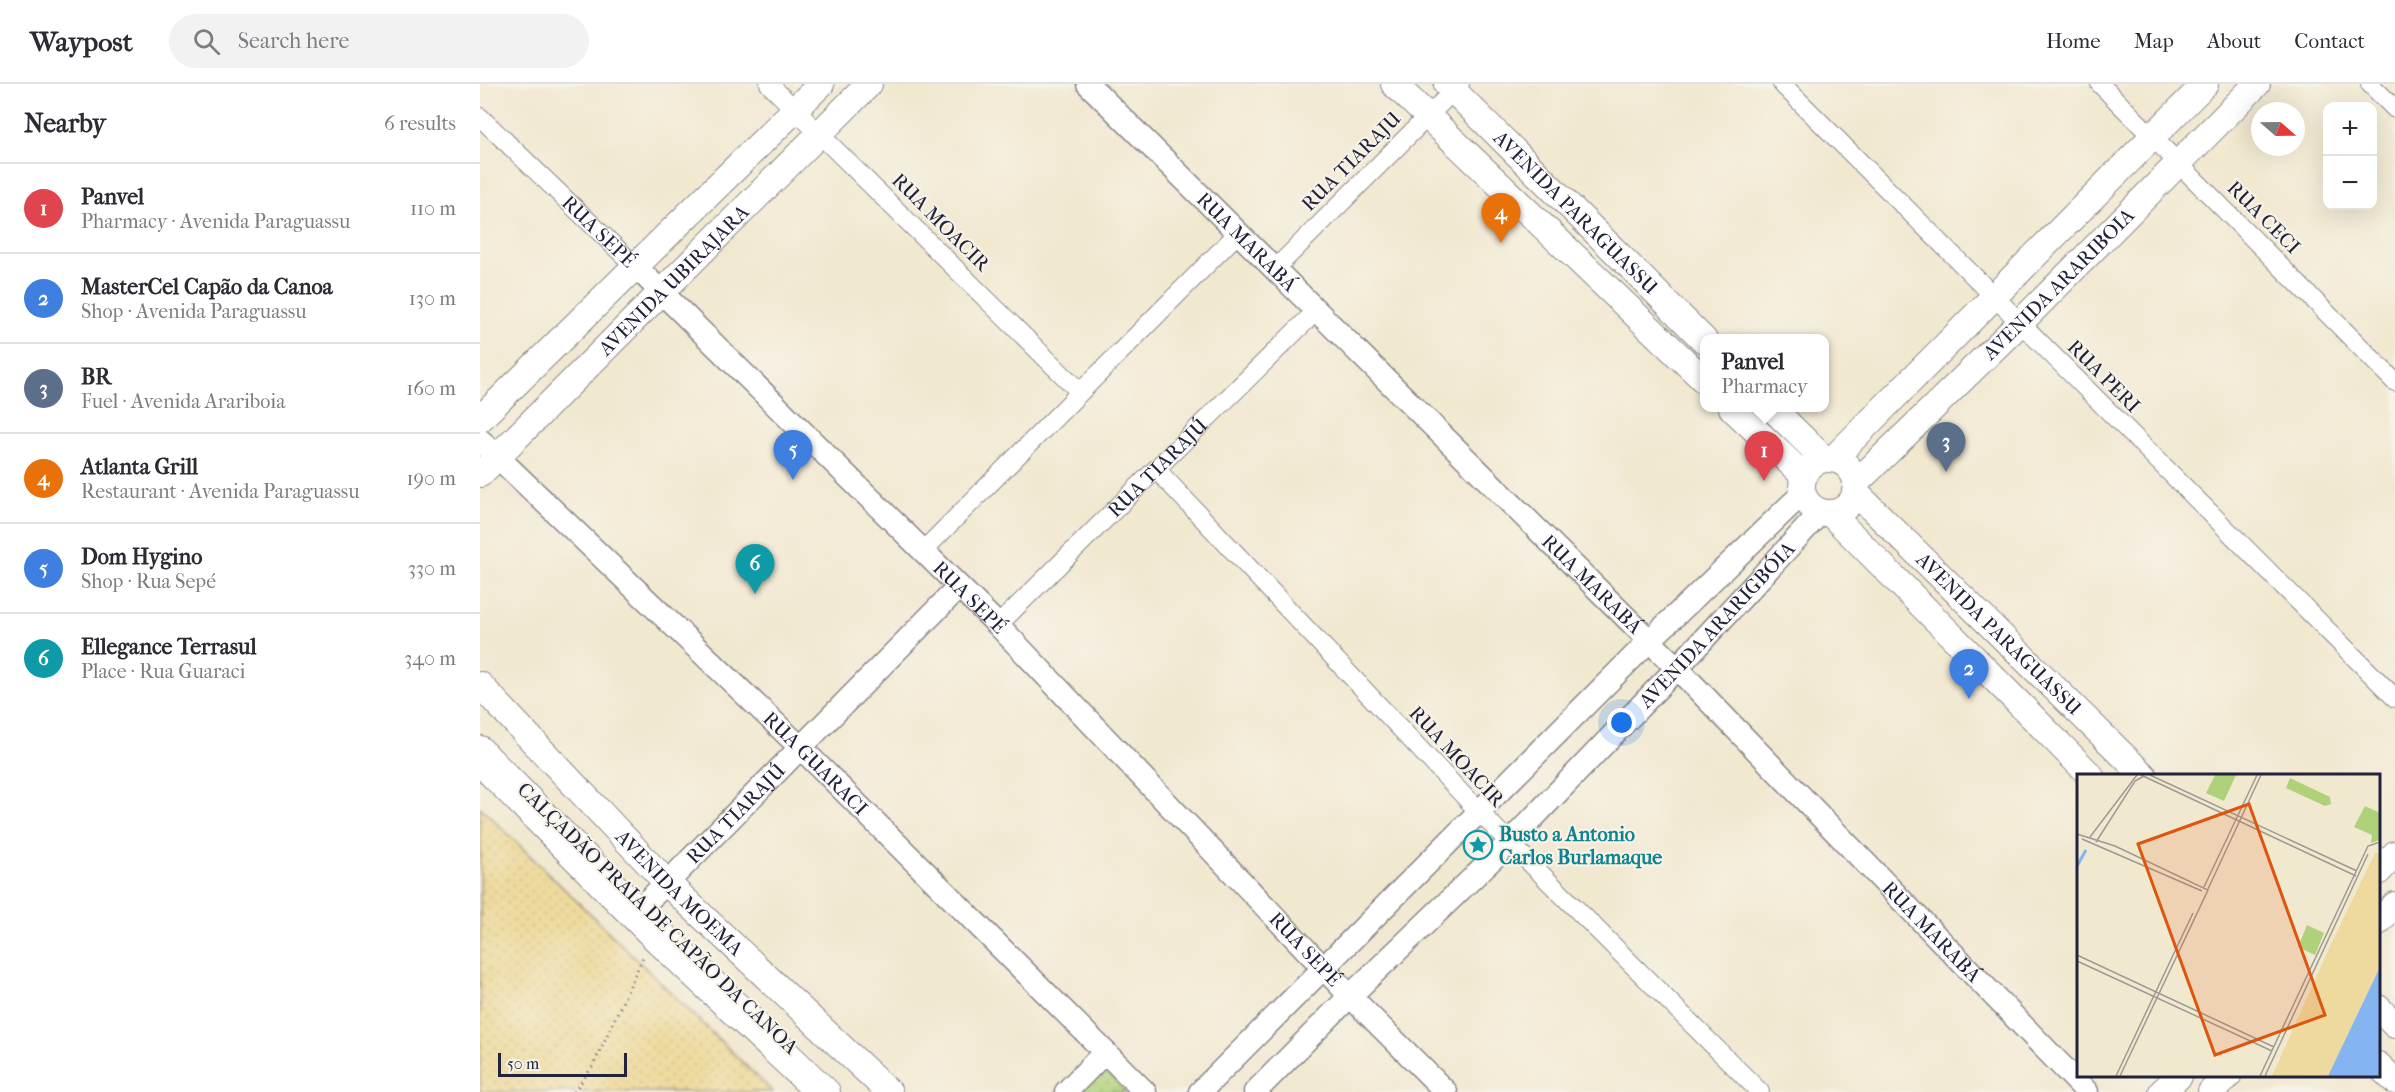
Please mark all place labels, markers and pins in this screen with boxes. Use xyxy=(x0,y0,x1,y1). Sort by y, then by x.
pin: 4 xyxy=(1482,194,1520,243)
pin: 3 xyxy=(1926,422,1966,472)
pin: 5 xyxy=(774,430,812,480)
pin: 1 xyxy=(1744,432,1784,481)
pin: 6 xyxy=(736,544,774,594)
pin: 2 xyxy=(1950,650,1988,699)
place label: Busto a Antonio Carlos Burlamaque xyxy=(1499,823,1662,869)
place icon: Busto a Antonio Carlos Burlamaque xyxy=(1462,829,1494,861)

